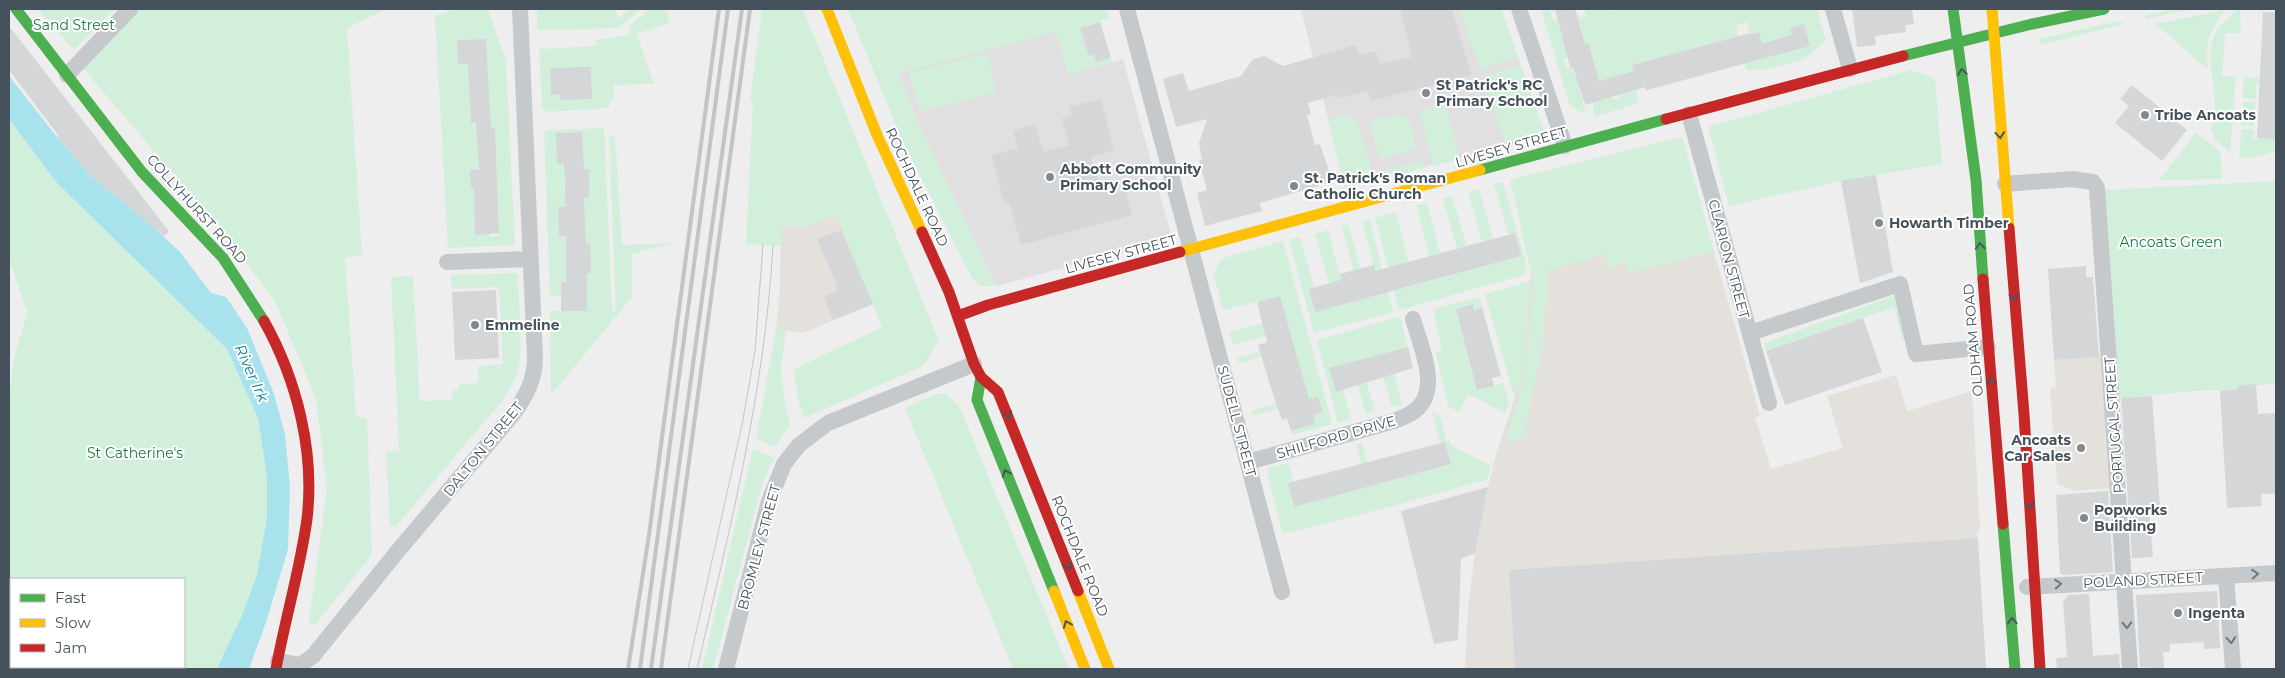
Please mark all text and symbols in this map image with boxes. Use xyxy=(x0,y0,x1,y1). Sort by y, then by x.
park label: Sand Street xyxy=(33,16,115,34)
one-way arrow xyxy=(1958,67,1968,76)
place label: St Patrick's RC Primary School xyxy=(1436,76,1547,110)
marker: St Patrick's RC Primary School xyxy=(1420,87,1432,99)
place label: Tribe Ancoats xyxy=(2155,106,2257,124)
marker: Tribe Ancoats xyxy=(2139,109,2151,121)
street label: LIVESEY STREET xyxy=(1453,122,1569,172)
street label: ROCHDALE ROAD xyxy=(882,125,952,249)
one-way arrow xyxy=(1995,132,2006,140)
street label: COLLYHURST ROAD xyxy=(143,150,251,268)
place label: Abbott Community Primary School xyxy=(1059,160,1202,194)
place label: St. Patrick's Roman Catholic Church xyxy=(1304,169,1446,203)
marker: Abbott Community Primary School xyxy=(1044,171,1056,183)
marker: St. Patrick's Roman Catholic Church xyxy=(1288,180,1300,192)
street label: CLARION STREET xyxy=(1704,197,1754,321)
place label: Howarth Timber xyxy=(1889,214,2009,232)
marker: Howarth Timber xyxy=(1873,217,1885,229)
street label: LIVESEY STREET xyxy=(1063,230,1179,278)
park label: Ancoats Green xyxy=(2119,233,2223,251)
one-way arrow xyxy=(1975,242,1986,250)
street label: OLDHAM ROAD xyxy=(1959,283,1987,397)
one-way arrow xyxy=(2008,294,2019,302)
place label: Emmeline xyxy=(485,316,560,334)
marker: Emmeline xyxy=(469,319,481,331)
water label: River Irk xyxy=(231,341,274,406)
street label: PORTUGAL STREET xyxy=(2100,356,2128,494)
street label: SUDELL STREET xyxy=(1214,364,1260,478)
one-way arrow xyxy=(1986,377,1997,385)
street label: DALTON STREET xyxy=(439,398,527,500)
one-way arrow xyxy=(1002,411,1012,419)
street label: SHILFORD DRIVE xyxy=(1274,411,1398,463)
place label: Ancoats Car Sales xyxy=(2004,431,2072,465)
marker: Ancoats Car Sales xyxy=(2075,442,2087,454)
park label: St Catherine's xyxy=(87,444,183,462)
one-way arrow xyxy=(1002,470,1012,478)
street label: BROMLEY STREET xyxy=(734,482,784,612)
street label: ROCHDALE ROAD xyxy=(1047,493,1113,619)
one-way arrow xyxy=(2024,501,2035,509)
place label: Popworks Building xyxy=(2094,501,2168,535)
marker: Popworks Building xyxy=(2078,512,2090,524)
one-way arrow xyxy=(1062,562,1072,570)
street label: POLAND STREET xyxy=(2083,568,2203,592)
one-way arrow xyxy=(2252,569,2260,580)
legend xyxy=(10,578,185,668)
one-way arrow xyxy=(2054,579,2062,590)
text: Fast xyxy=(55,588,86,607)
place label: Ingenta xyxy=(2188,604,2245,622)
marker: Ingenta xyxy=(2172,607,2184,619)
text: Slow xyxy=(55,613,91,632)
one-way arrow xyxy=(2006,616,2017,624)
one-way arrow xyxy=(1063,620,1074,629)
one-way arrow xyxy=(2122,621,2133,629)
one-way arrow xyxy=(2225,637,2236,645)
text: Jam xyxy=(54,638,87,657)

